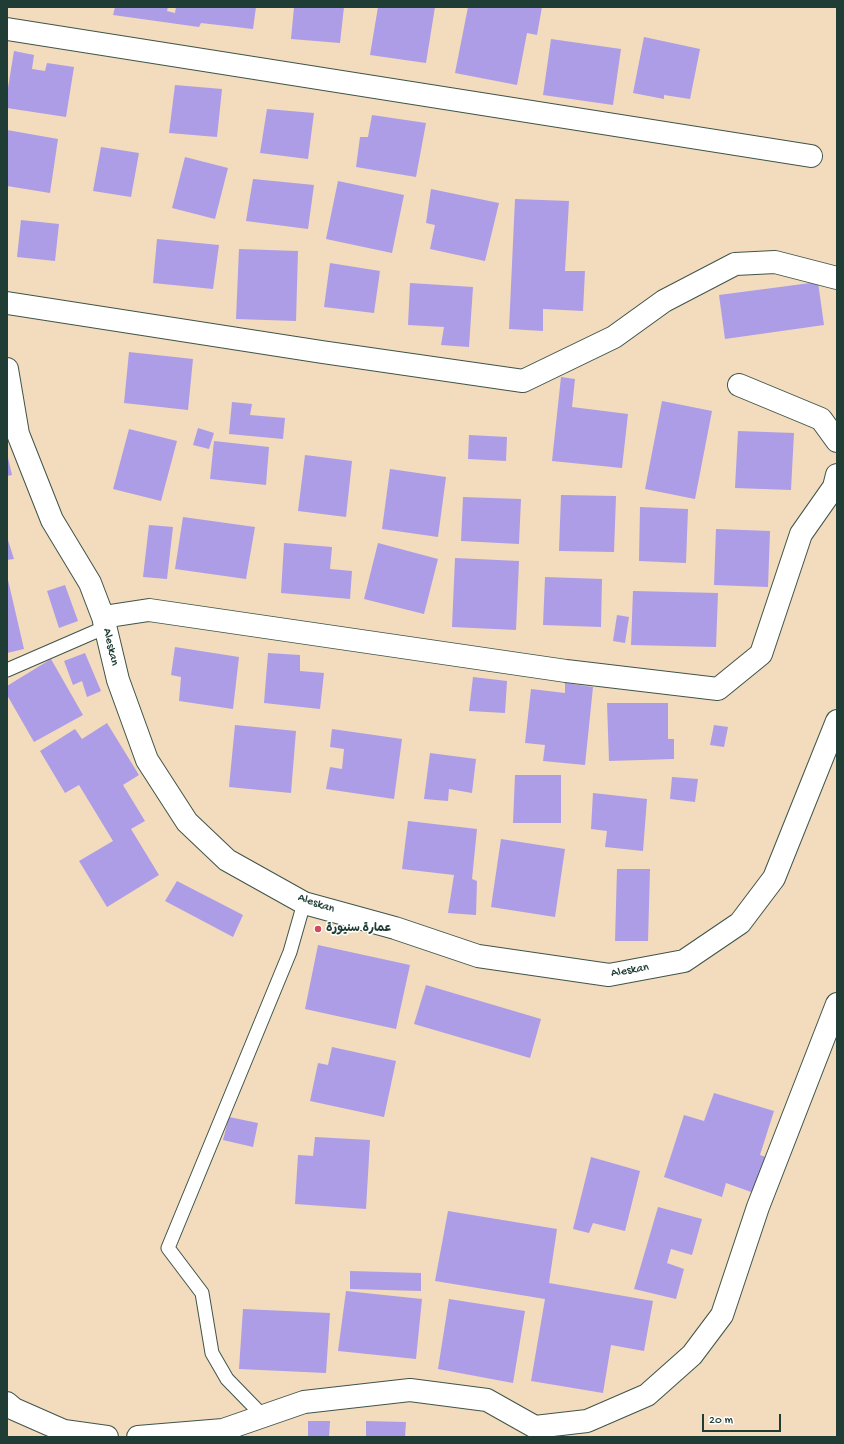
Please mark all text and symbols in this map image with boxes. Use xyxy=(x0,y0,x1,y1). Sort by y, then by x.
street label: Aleskan xyxy=(99,627,121,667)
street label: Aleskan xyxy=(296,891,336,917)
place label: عمارة سنيورة xyxy=(326,922,392,936)
marker: عمارة سنيورة xyxy=(313,924,323,934)
street label: Aleskan xyxy=(610,961,650,981)
scale bar xyxy=(704,1406,783,1432)
text: 20 m xyxy=(709,1414,733,1428)

